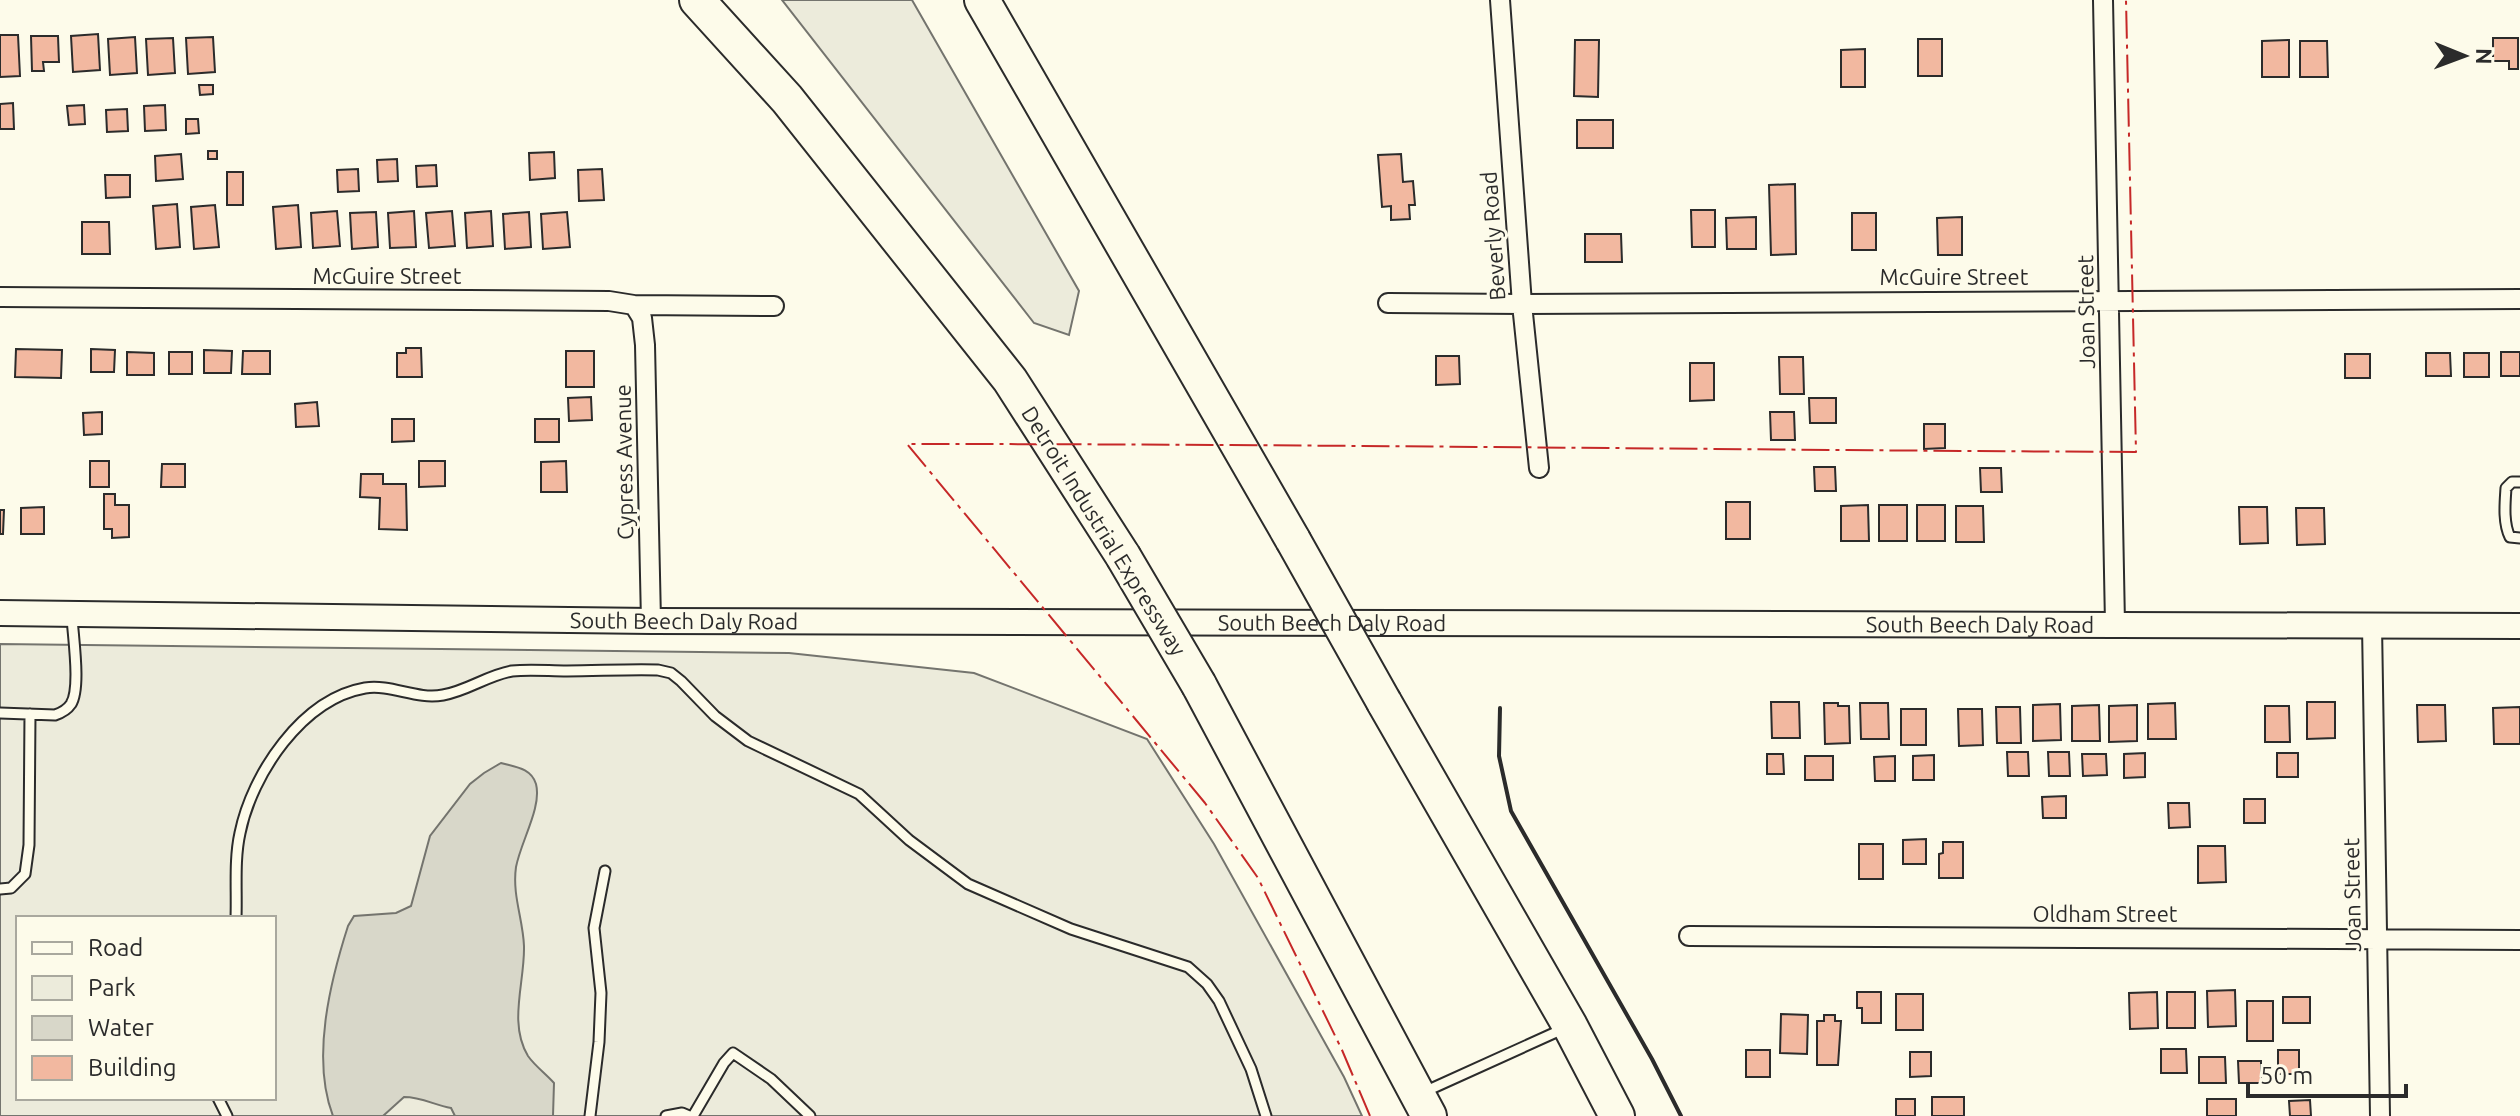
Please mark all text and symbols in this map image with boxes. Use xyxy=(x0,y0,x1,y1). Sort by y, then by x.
north arrow xyxy=(2424,16,2504,96)
text: N xyxy=(2472,48,2497,65)
street label: Beverly Road xyxy=(1476,171,1509,301)
street label: Joan Street xyxy=(2072,254,2099,369)
street label: McGuire Street xyxy=(313,263,462,288)
street label: McGuire Street xyxy=(1880,264,2029,289)
street label: Cypress Avenue xyxy=(610,384,637,540)
street label: Detroit Industrial Expressway xyxy=(1017,401,1192,660)
street label: South Beech Daly Road xyxy=(570,607,798,633)
street label: South Beech Daly Road xyxy=(1218,610,1446,635)
street label: South Beech Daly Road xyxy=(1866,611,2094,637)
street label: Joan Street xyxy=(2338,837,2365,952)
street label: Oldham Street xyxy=(2032,901,2178,926)
legend xyxy=(16,916,276,1100)
text: Road xyxy=(88,934,143,961)
text: Park xyxy=(88,974,136,1001)
text: Water xyxy=(88,1014,154,1041)
scale bar xyxy=(2248,1048,2406,1098)
text: Building xyxy=(88,1054,176,1081)
text: 50 m xyxy=(2260,1062,2313,1089)

